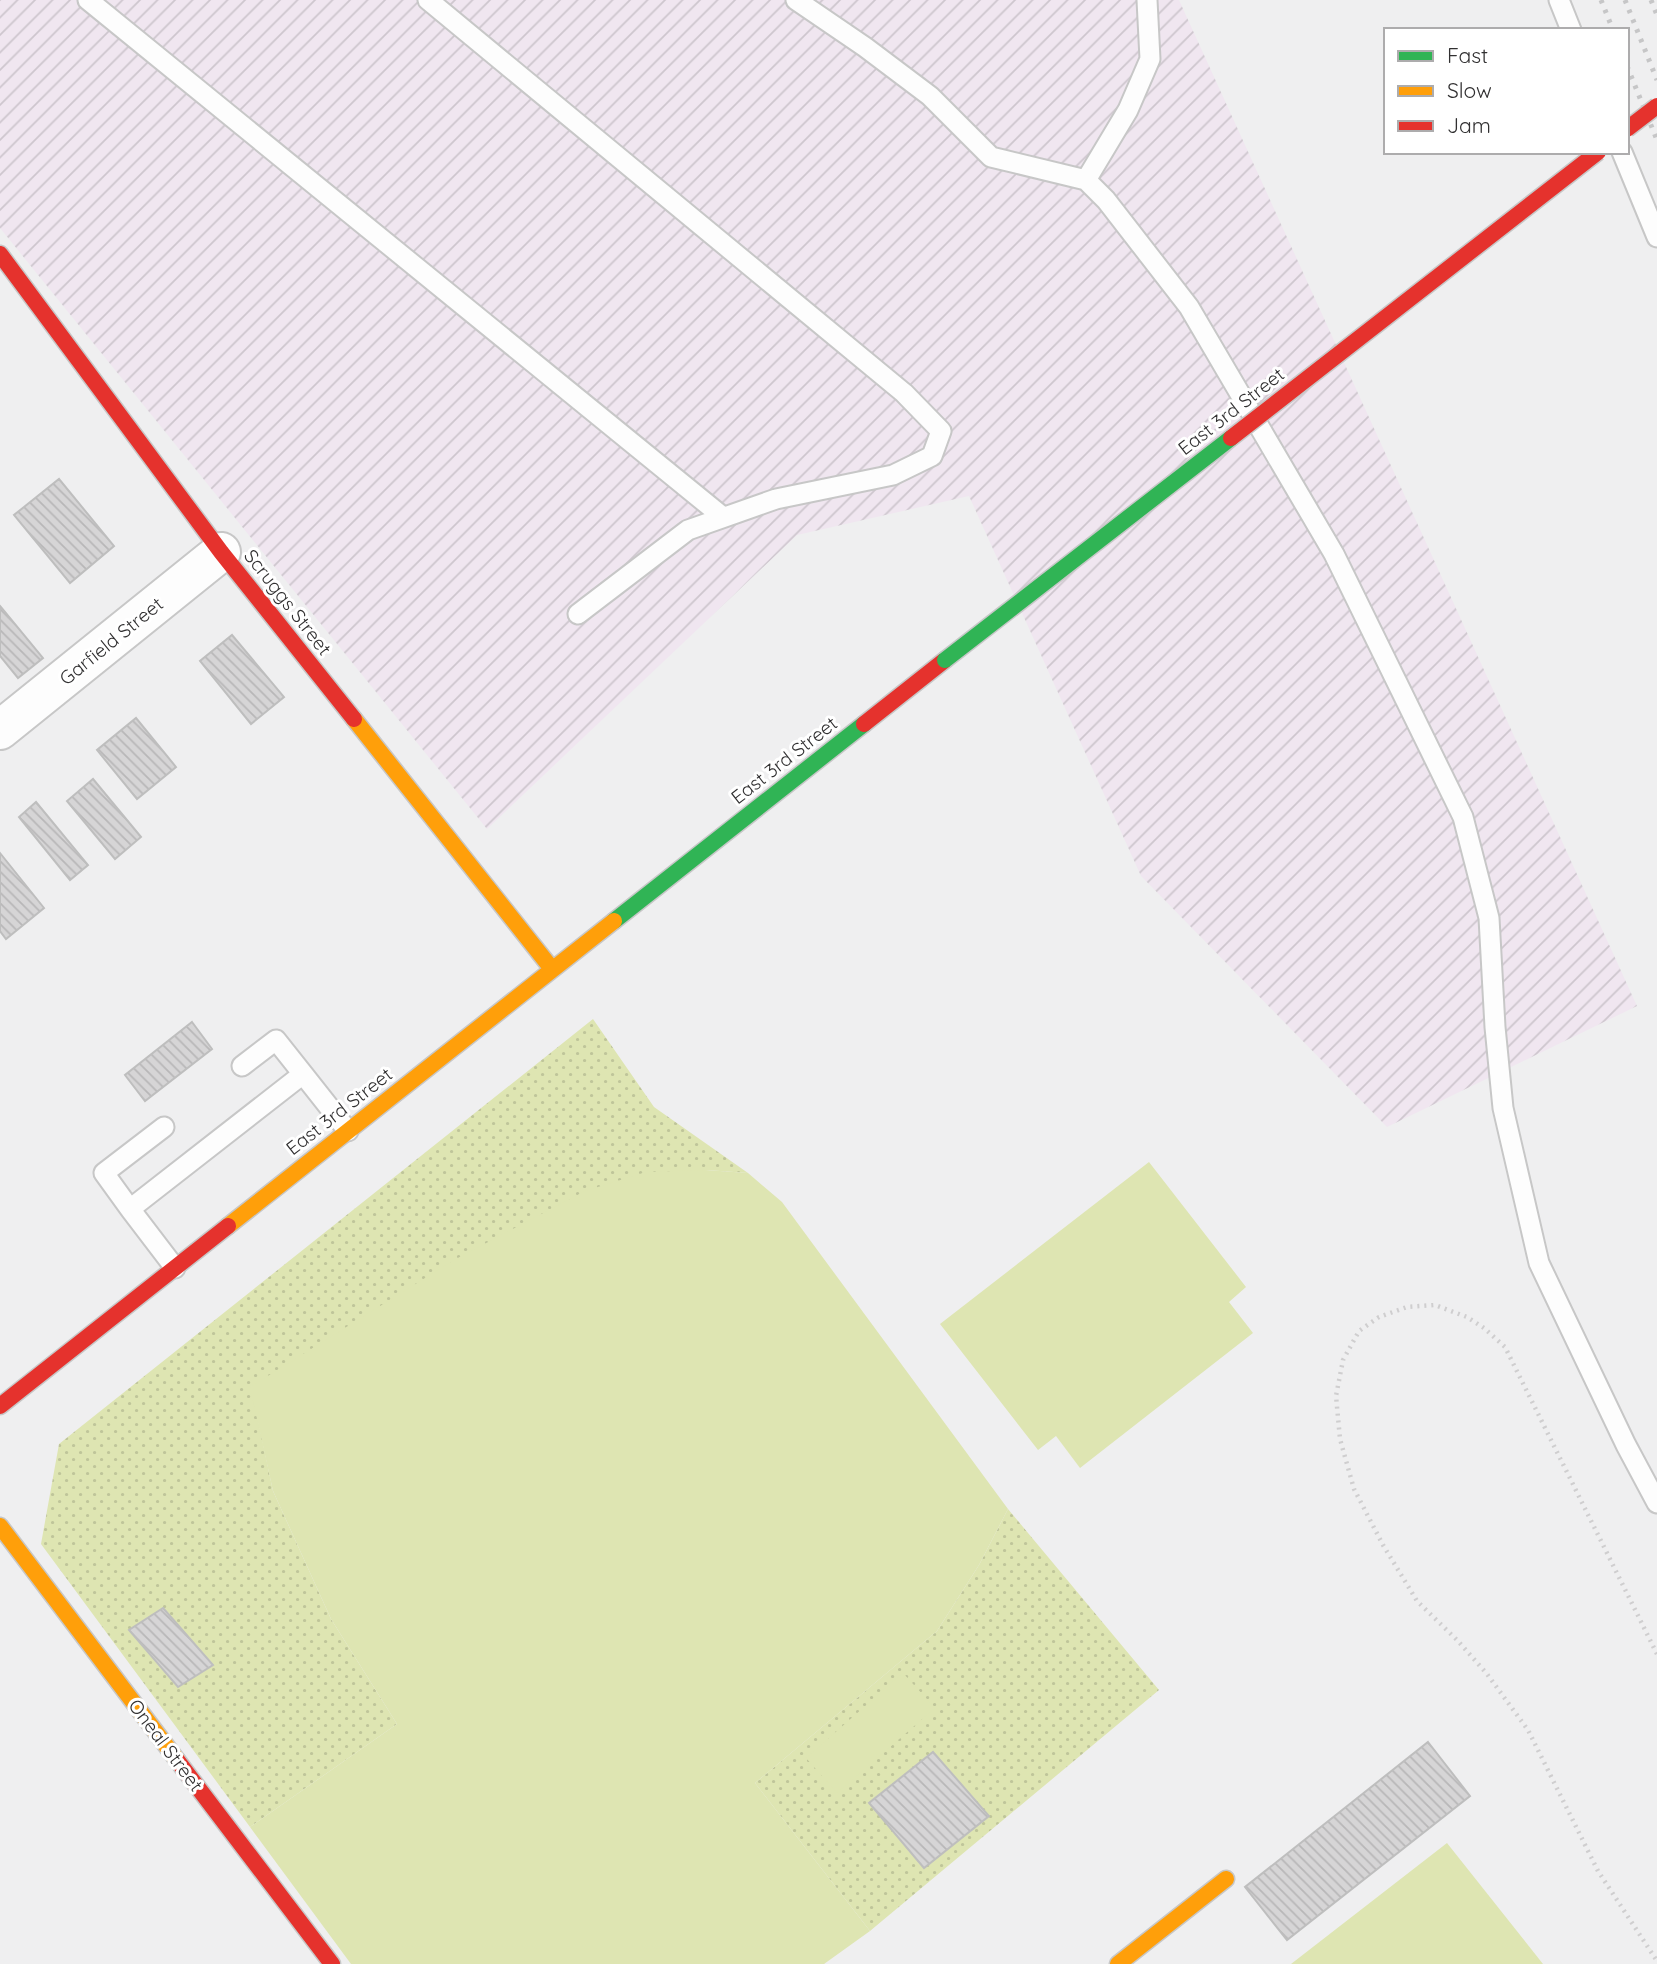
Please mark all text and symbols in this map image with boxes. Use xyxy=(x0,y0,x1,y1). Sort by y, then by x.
legend xyxy=(1384,28,1629,154)
text: Fast xyxy=(1447,42,1488,68)
text: Slow xyxy=(1447,77,1492,103)
text: Jam xyxy=(1447,112,1491,138)
street label: East 3rd Street xyxy=(1173,362,1289,460)
street label: Scruggs Street xyxy=(239,544,337,660)
street label: Garfield Street xyxy=(54,592,168,690)
street label: East 3rd Street xyxy=(726,711,842,809)
street label: East 3rd Street xyxy=(281,1062,397,1160)
street label: Oneal Street xyxy=(124,1694,208,1796)

